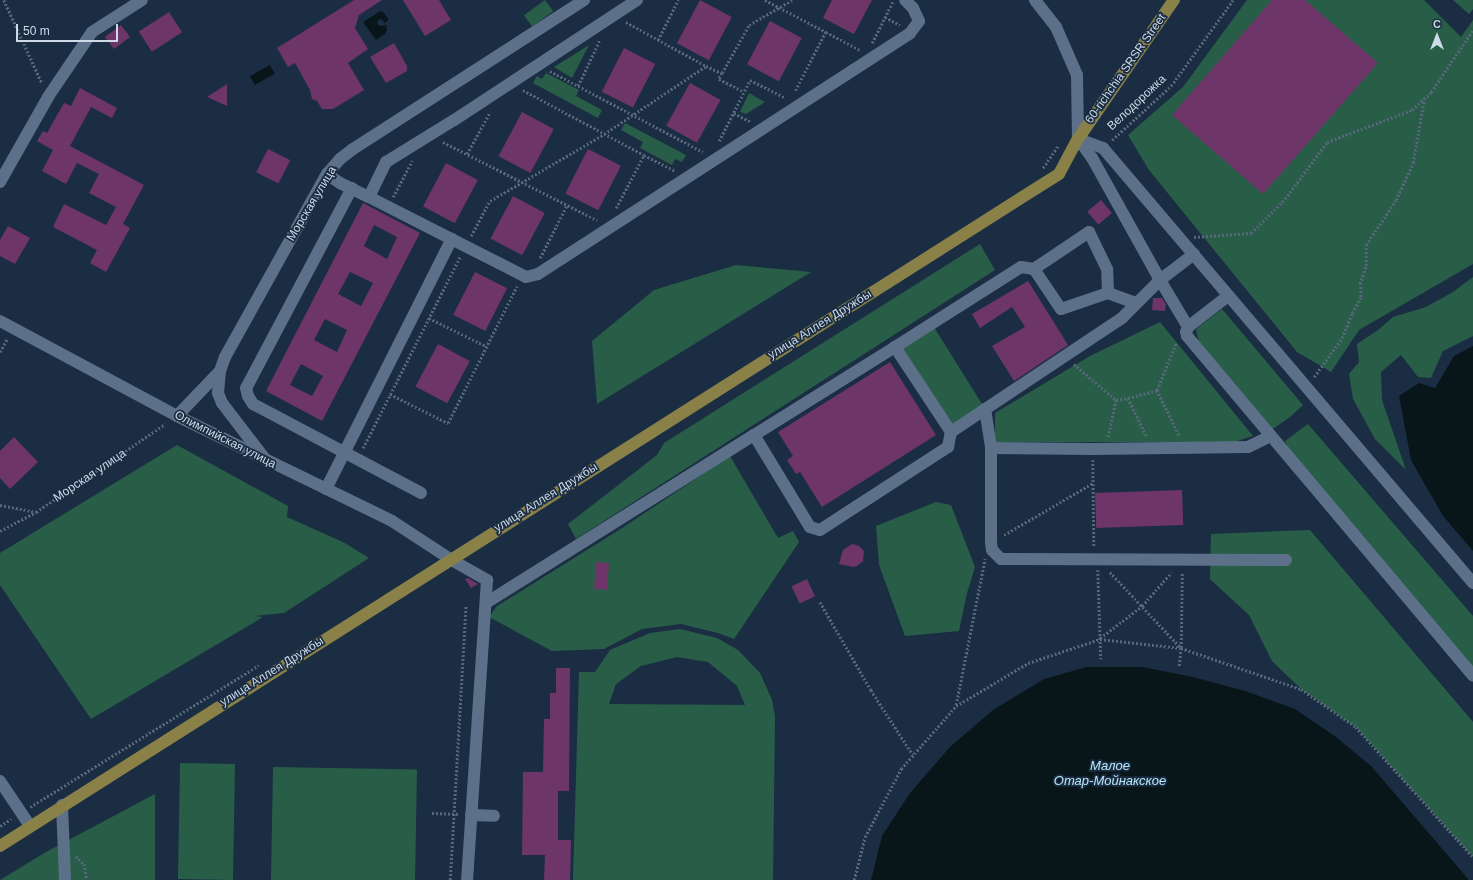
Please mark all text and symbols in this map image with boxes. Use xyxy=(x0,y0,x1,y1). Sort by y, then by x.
street label: 60-richchia SRSR Street xyxy=(1083,11,1169,127)
scale bar xyxy=(18,16,120,42)
north arrow xyxy=(1417,16,1457,56)
text: С xyxy=(1433,18,1441,30)
text: 50 m xyxy=(23,24,50,38)
street label: Велодорожка xyxy=(1105,72,1169,134)
street label: Морская улица xyxy=(284,164,340,244)
street label: улица Аллея Дружбы xyxy=(766,287,874,363)
street label: Олимпийская улица xyxy=(172,408,278,472)
street label: Морская улица xyxy=(51,446,129,506)
street label: улица Аллея Дружбы xyxy=(492,460,600,536)
street label: улица Аллея Дружбы xyxy=(218,634,326,710)
water label: Малое Отар-Мойнакское xyxy=(1054,759,1166,790)

